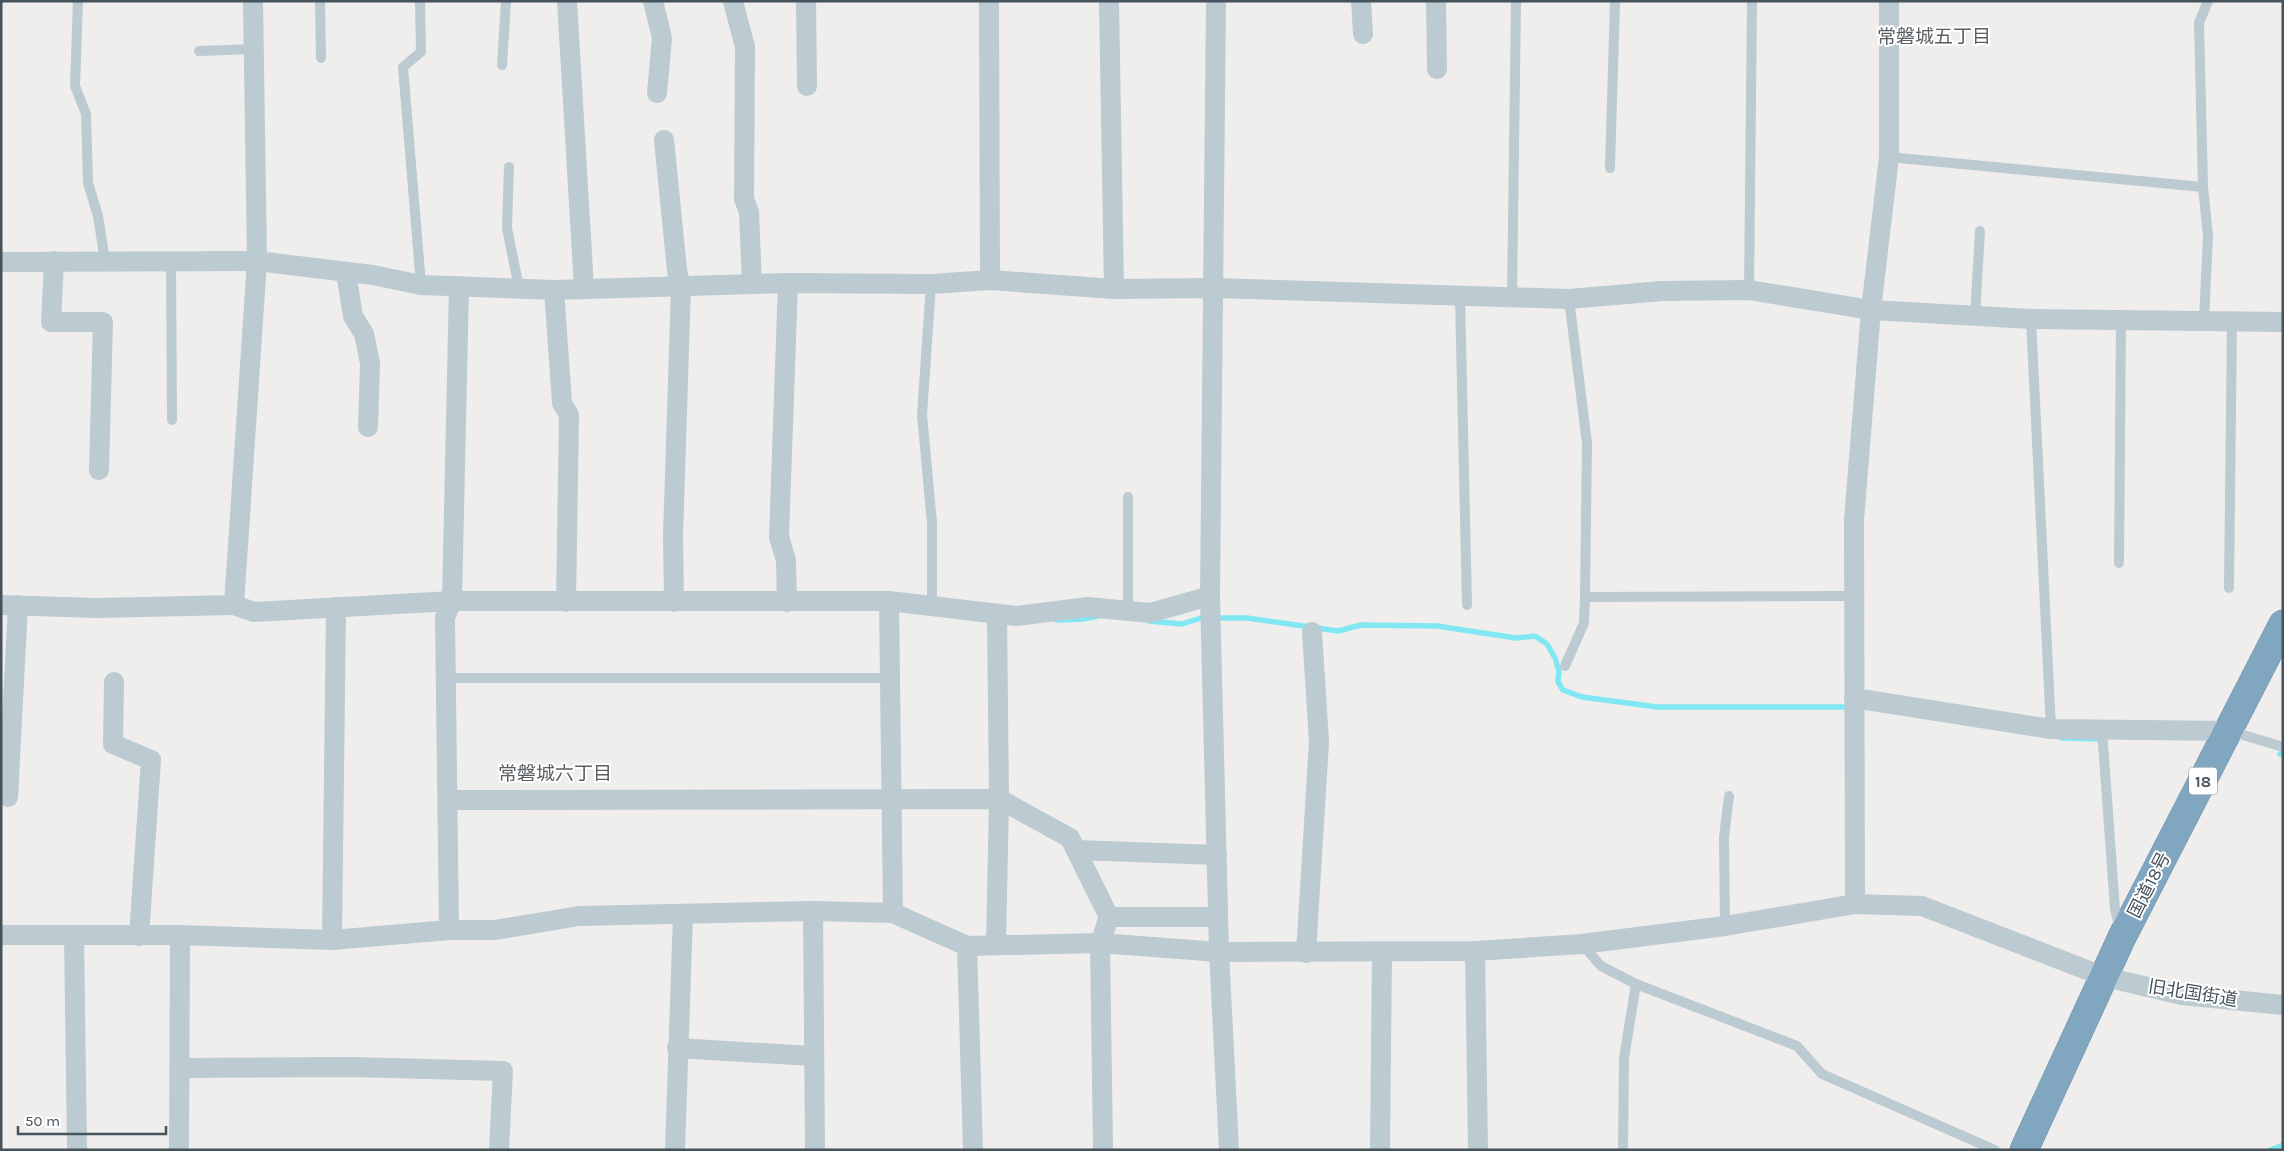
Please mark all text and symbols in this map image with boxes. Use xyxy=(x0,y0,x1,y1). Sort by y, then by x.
district label: 常磐城五丁目 xyxy=(1877,26,1991,48)
district label: 常磐城六丁目 xyxy=(498,763,612,785)
road number: 18 xyxy=(2189,768,2217,794)
street label: 国道18号 xyxy=(2123,848,2175,922)
street label: 旧北国街道 xyxy=(2147,975,2239,1011)
scale bar xyxy=(18,1104,165,1136)
text: 50 m xyxy=(25,1112,60,1130)

